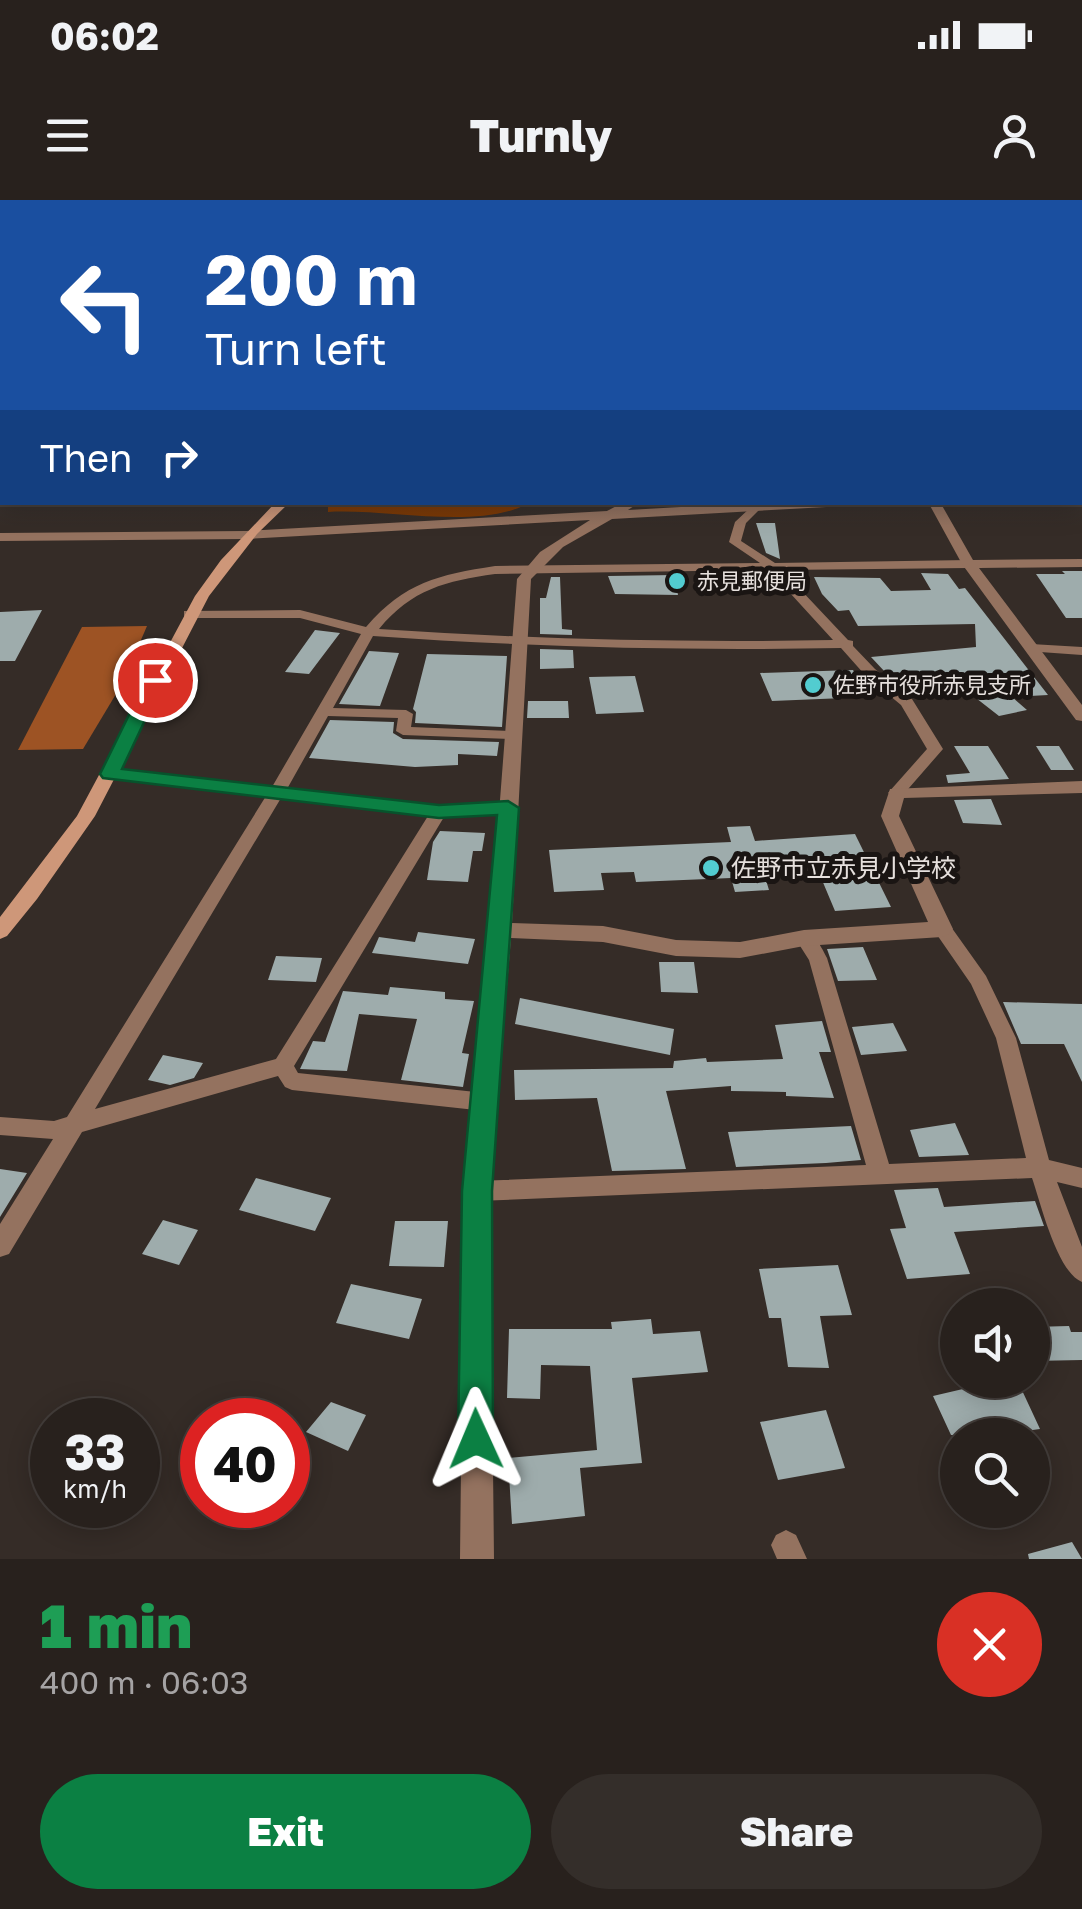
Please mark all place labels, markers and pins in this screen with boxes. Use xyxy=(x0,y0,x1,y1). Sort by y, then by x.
place label: 赤見郵便局 xyxy=(697,567,807,594)
marker: 赤見郵便局 xyxy=(666,570,688,592)
pin xyxy=(113,638,198,723)
place label: 佐野市役所赤見支所 xyxy=(833,671,1031,698)
marker: 佐野市役所赤見支所 xyxy=(802,674,824,696)
place label: 佐野市立赤見小学校 xyxy=(731,852,956,883)
marker: 佐野市立赤見小学校 xyxy=(700,857,722,879)

